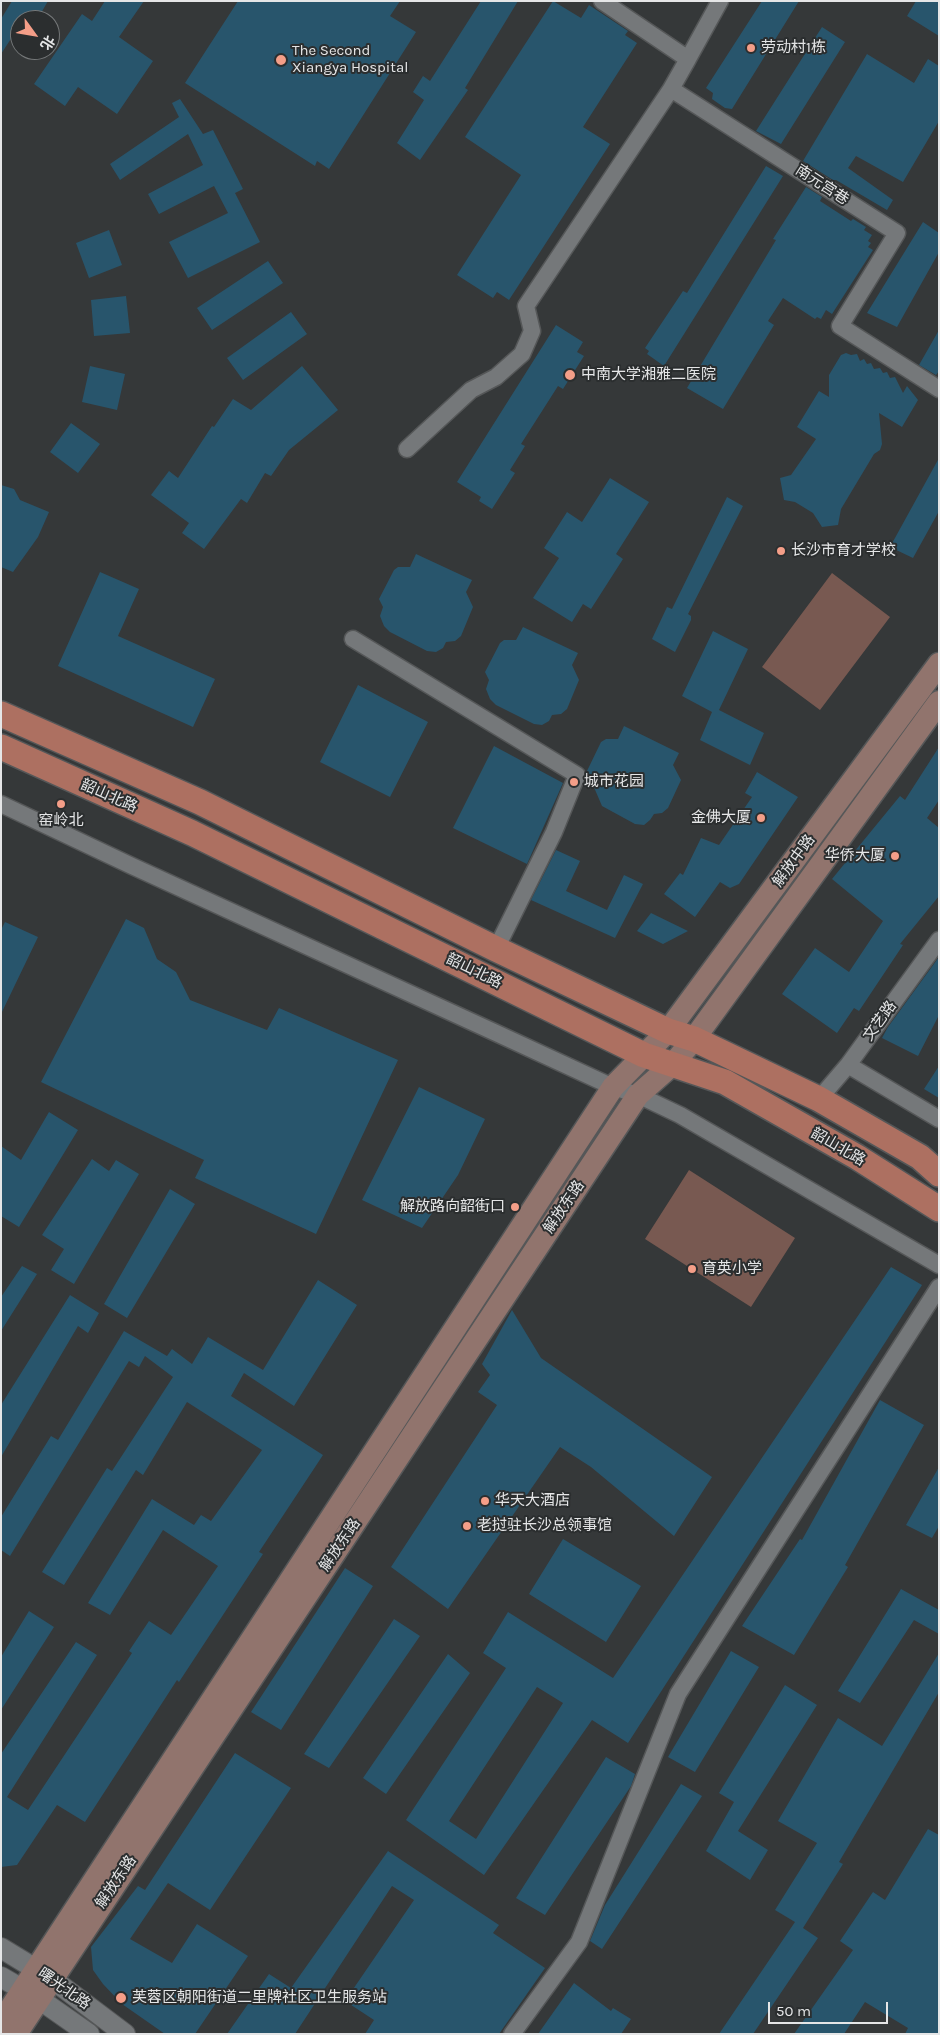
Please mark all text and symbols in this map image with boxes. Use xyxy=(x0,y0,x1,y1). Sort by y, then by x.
north arrow xyxy=(10,10,60,60)
text: 北 xyxy=(36,32,58,53)
place label: 劳动村1栋 xyxy=(761,39,826,57)
place label: The Second Xiangya Hospital xyxy=(292,42,408,77)
marker: 劳动村1栋 xyxy=(745,42,757,54)
marker: The Second Xiangya Hospital xyxy=(274,53,288,67)
street label: 南元宫巷 xyxy=(792,161,852,209)
place label: 中南大学湘雅二医院 xyxy=(581,366,716,384)
marker: 中南大学湘雅二医院 xyxy=(563,368,577,382)
place label: 长沙市育才学校 xyxy=(791,542,896,560)
marker: 长沙市育才学校 xyxy=(775,545,787,557)
place label: 城市花园 xyxy=(584,773,644,791)
street label: 韶山北路 xyxy=(78,776,140,816)
marker: 城市花园 xyxy=(568,776,580,788)
marker: 窑岭北 xyxy=(55,798,67,810)
place label: 金佛大厦 xyxy=(691,809,751,827)
place label: 窑岭北 xyxy=(39,812,83,830)
marker: 金佛大厦 xyxy=(755,812,767,824)
street label: 解放中路 xyxy=(769,831,819,891)
place label: 华侨大厦 xyxy=(825,847,885,865)
marker: 华侨大厦 xyxy=(889,850,901,862)
street label: 韶山北路 xyxy=(443,950,505,992)
street label: 文艺路 xyxy=(859,998,901,1044)
street label: 韶山北路 xyxy=(808,1124,868,1170)
street label: 解放东路 xyxy=(540,1177,588,1237)
place label: 解放路向韶街口 xyxy=(400,1198,505,1216)
marker: 解放路向韶街口 xyxy=(509,1201,521,1213)
place label: 育英小学 xyxy=(702,1260,762,1278)
marker: 育英小学 xyxy=(686,1263,698,1275)
place label: 华天大酒店 xyxy=(495,1492,570,1510)
marker: 华天大酒店 xyxy=(479,1495,491,1507)
street label: 解放东路 xyxy=(316,1515,364,1575)
place label: 老挝驻长沙总领事馆 xyxy=(477,1517,612,1535)
marker: 老挝驻长沙总领事馆 xyxy=(461,1520,473,1532)
street label: 解放东路 xyxy=(92,1852,140,1912)
street label: 曙光北路 xyxy=(34,1964,94,2014)
place label: 芙蓉区朝阳街道二里牌社区卫生服务站 xyxy=(132,1989,387,2007)
marker: 芙蓉区朝阳街道二里牌社区卫生服务站 xyxy=(114,1991,128,2005)
scale bar xyxy=(770,1992,890,2024)
text: 50 m xyxy=(776,2002,811,2020)

